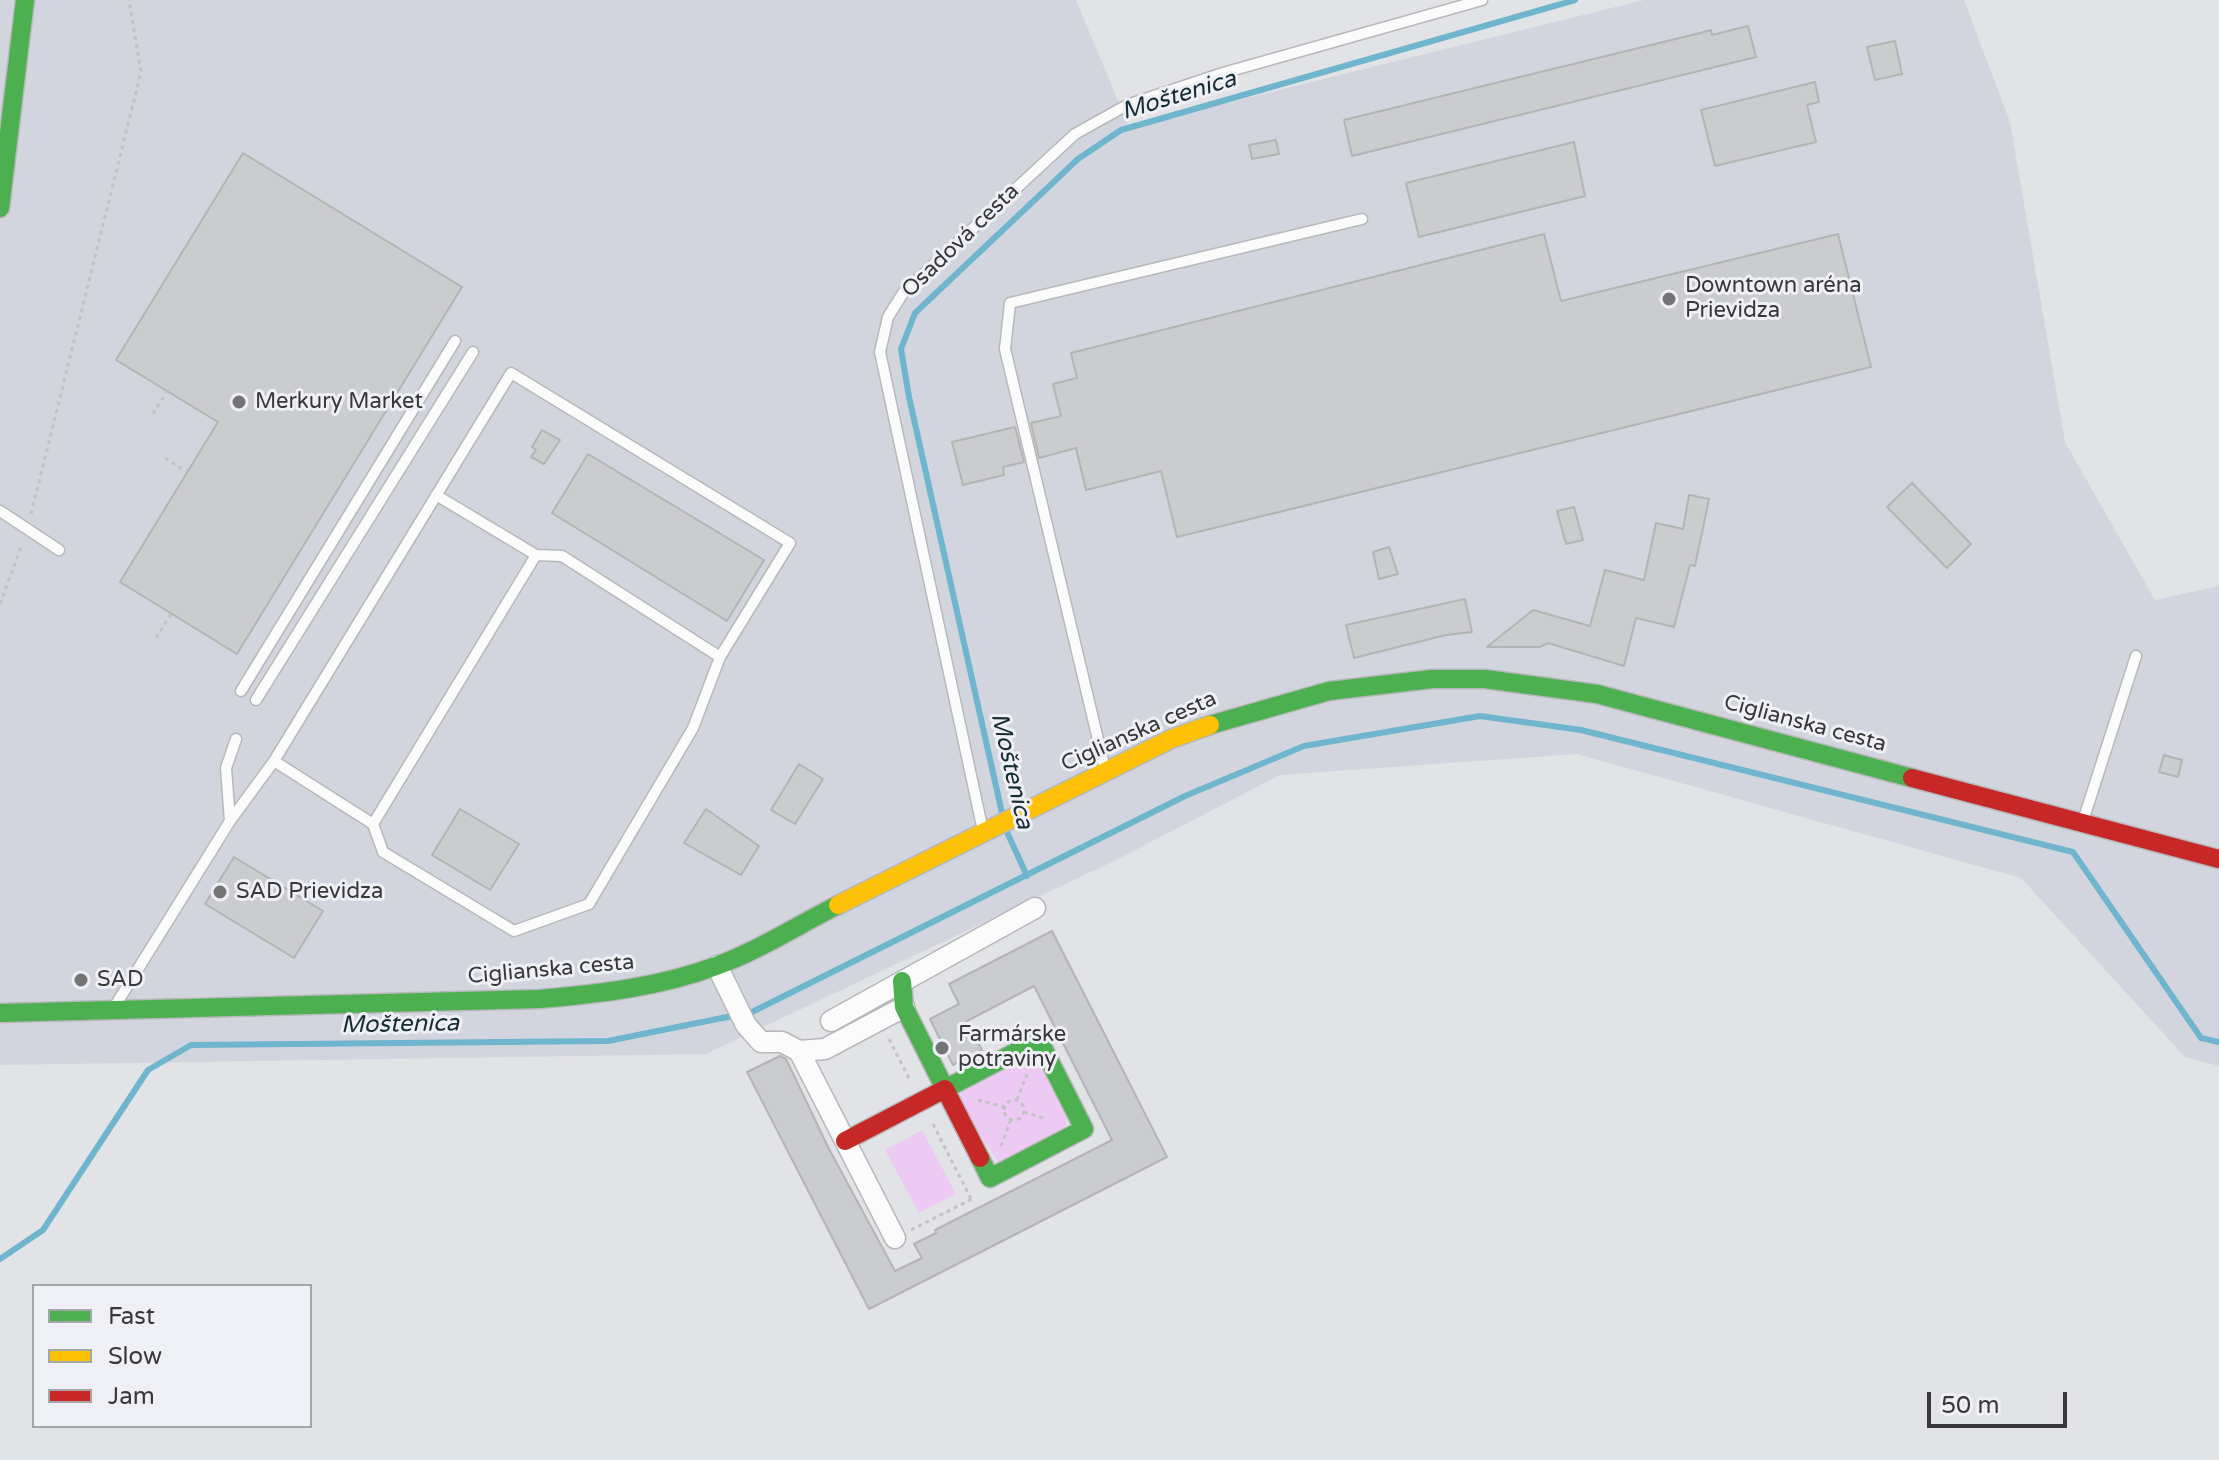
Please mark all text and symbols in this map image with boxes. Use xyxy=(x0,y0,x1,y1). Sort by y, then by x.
water label: Moštenica xyxy=(1118,65,1240,127)
street label: Osadová cesta xyxy=(897,178,1025,304)
place label: Downtown aréna Prievidza xyxy=(1685,273,1862,324)
marker: Downtown aréna Prievidza xyxy=(1660,290,1678,308)
place label: Merkury Market xyxy=(255,389,423,415)
marker: Merkury Market xyxy=(230,393,248,411)
street label: Ciglianska cesta xyxy=(1057,686,1221,778)
street label: Ciglianska cesta xyxy=(1721,690,1889,758)
water label: Moštenica xyxy=(984,710,1038,832)
place label: SAD Prievidza xyxy=(236,879,383,905)
marker: SAD Prievidza xyxy=(211,883,229,901)
street label: Ciglianska cesta xyxy=(467,950,635,990)
place label: SAD xyxy=(97,967,143,993)
marker: SAD xyxy=(72,971,90,989)
water label: Moštenica xyxy=(341,1010,459,1040)
place label: Farmárske potraviny xyxy=(958,1022,1066,1074)
marker: Farmárske potraviny xyxy=(933,1039,951,1057)
legend xyxy=(32,1284,312,1428)
text: Fast xyxy=(108,1302,155,1331)
text: Slow xyxy=(108,1342,162,1371)
scale bar xyxy=(1931,1376,2071,1426)
text: Jam xyxy=(108,1382,155,1411)
text: 50 m xyxy=(1941,1391,1999,1420)

